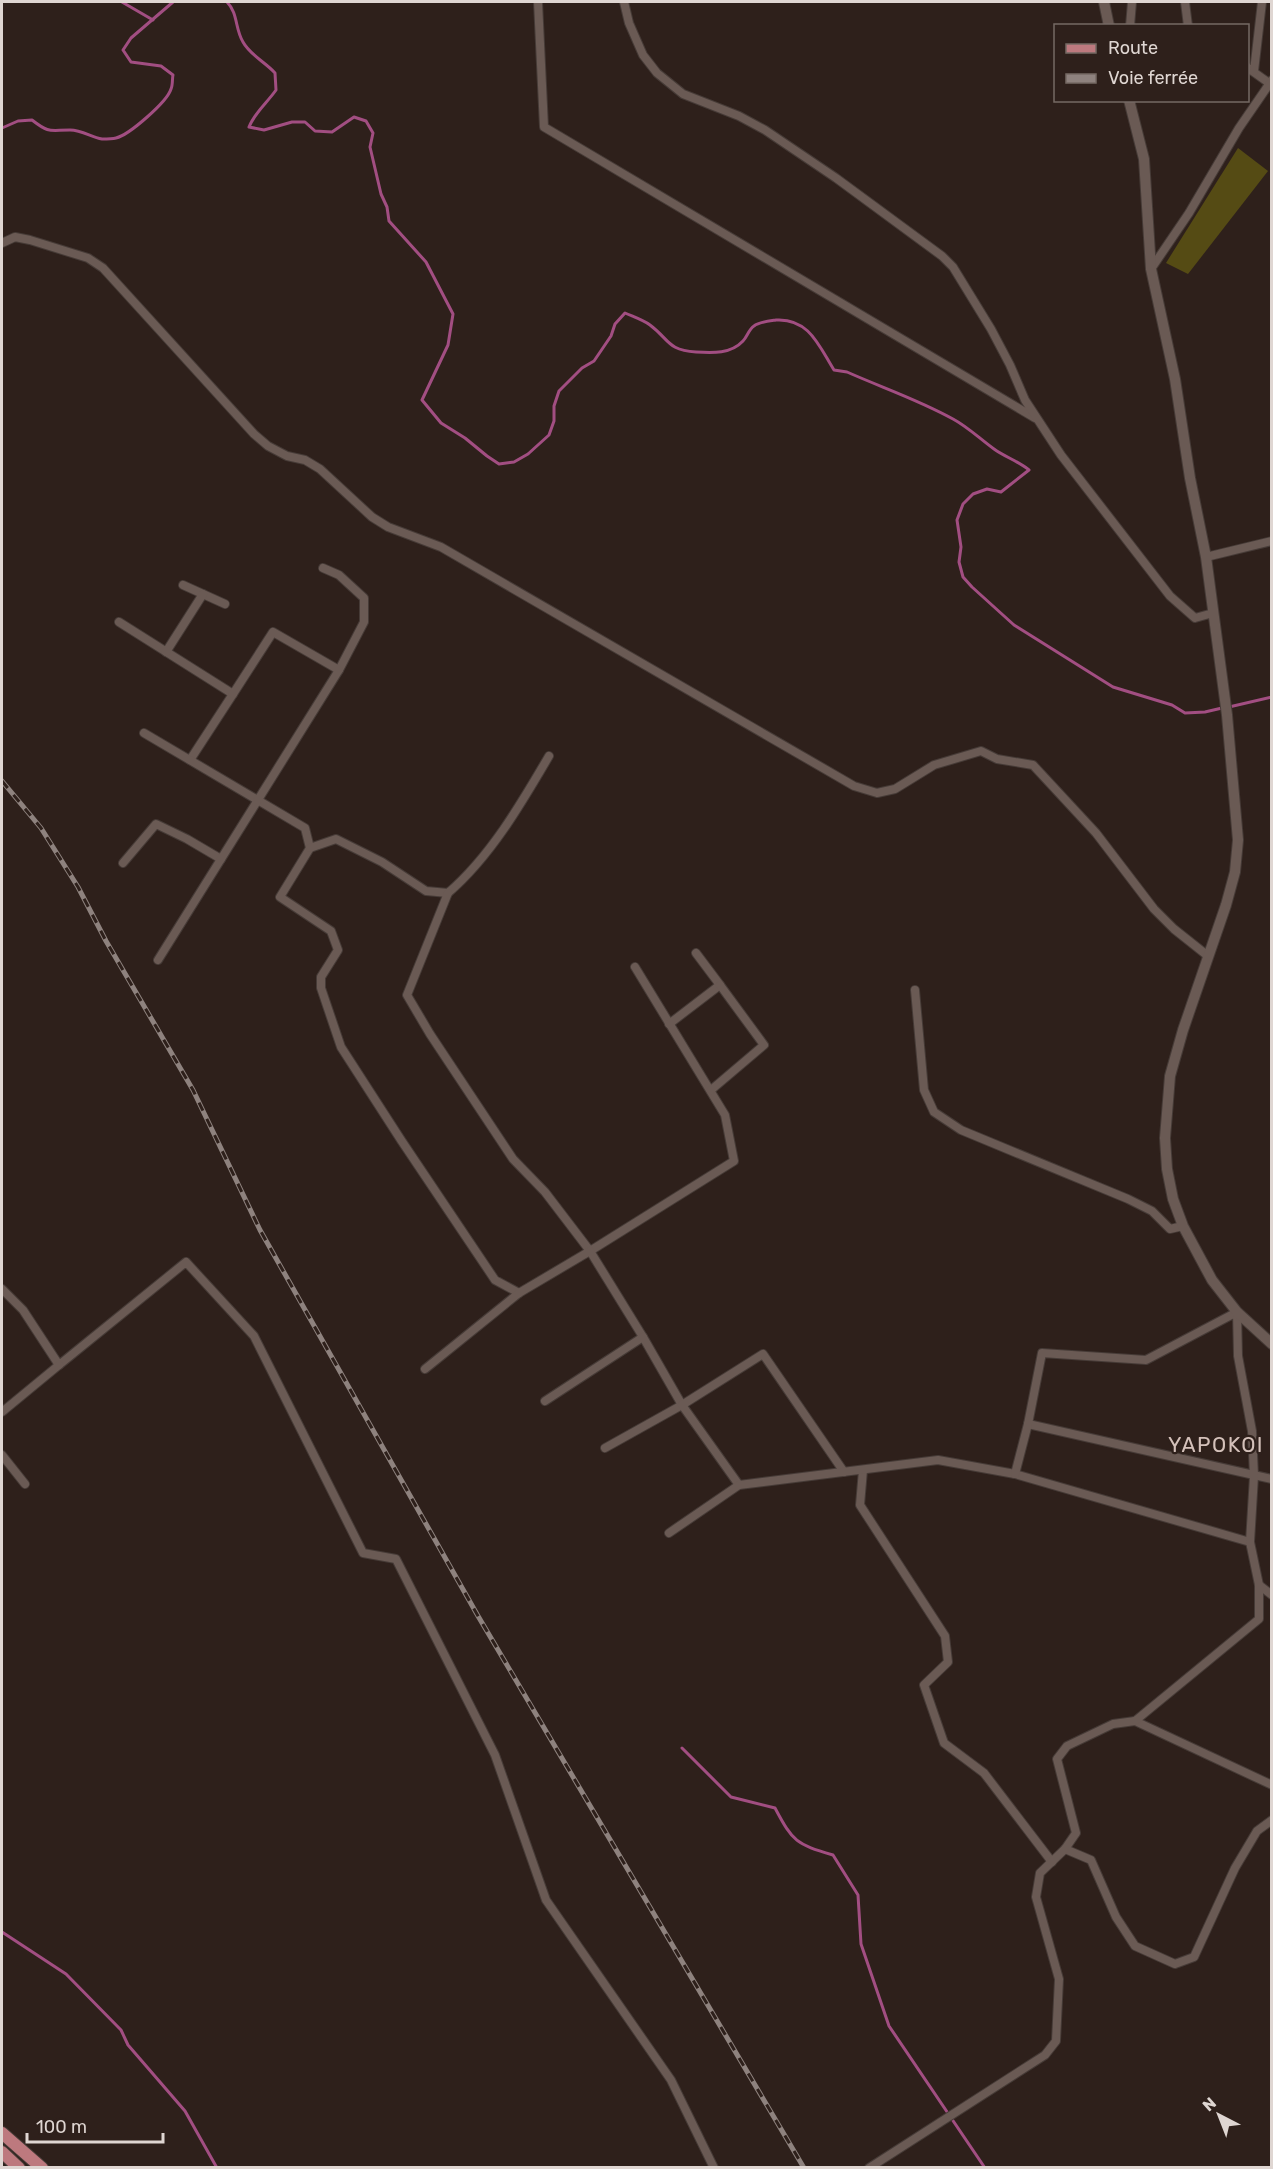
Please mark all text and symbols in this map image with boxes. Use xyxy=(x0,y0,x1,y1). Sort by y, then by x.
legend xyxy=(1054,24,1249,102)
text: Route xyxy=(1108,37,1158,59)
text: Voie ferrée xyxy=(1108,67,1198,89)
district label: YAPOKOI xyxy=(1168,1432,1264,1457)
north arrow xyxy=(1189,2085,1249,2145)
text: N xyxy=(1199,2093,1220,2115)
scale bar xyxy=(27,2106,164,2144)
text: 100 m xyxy=(36,2116,87,2138)

